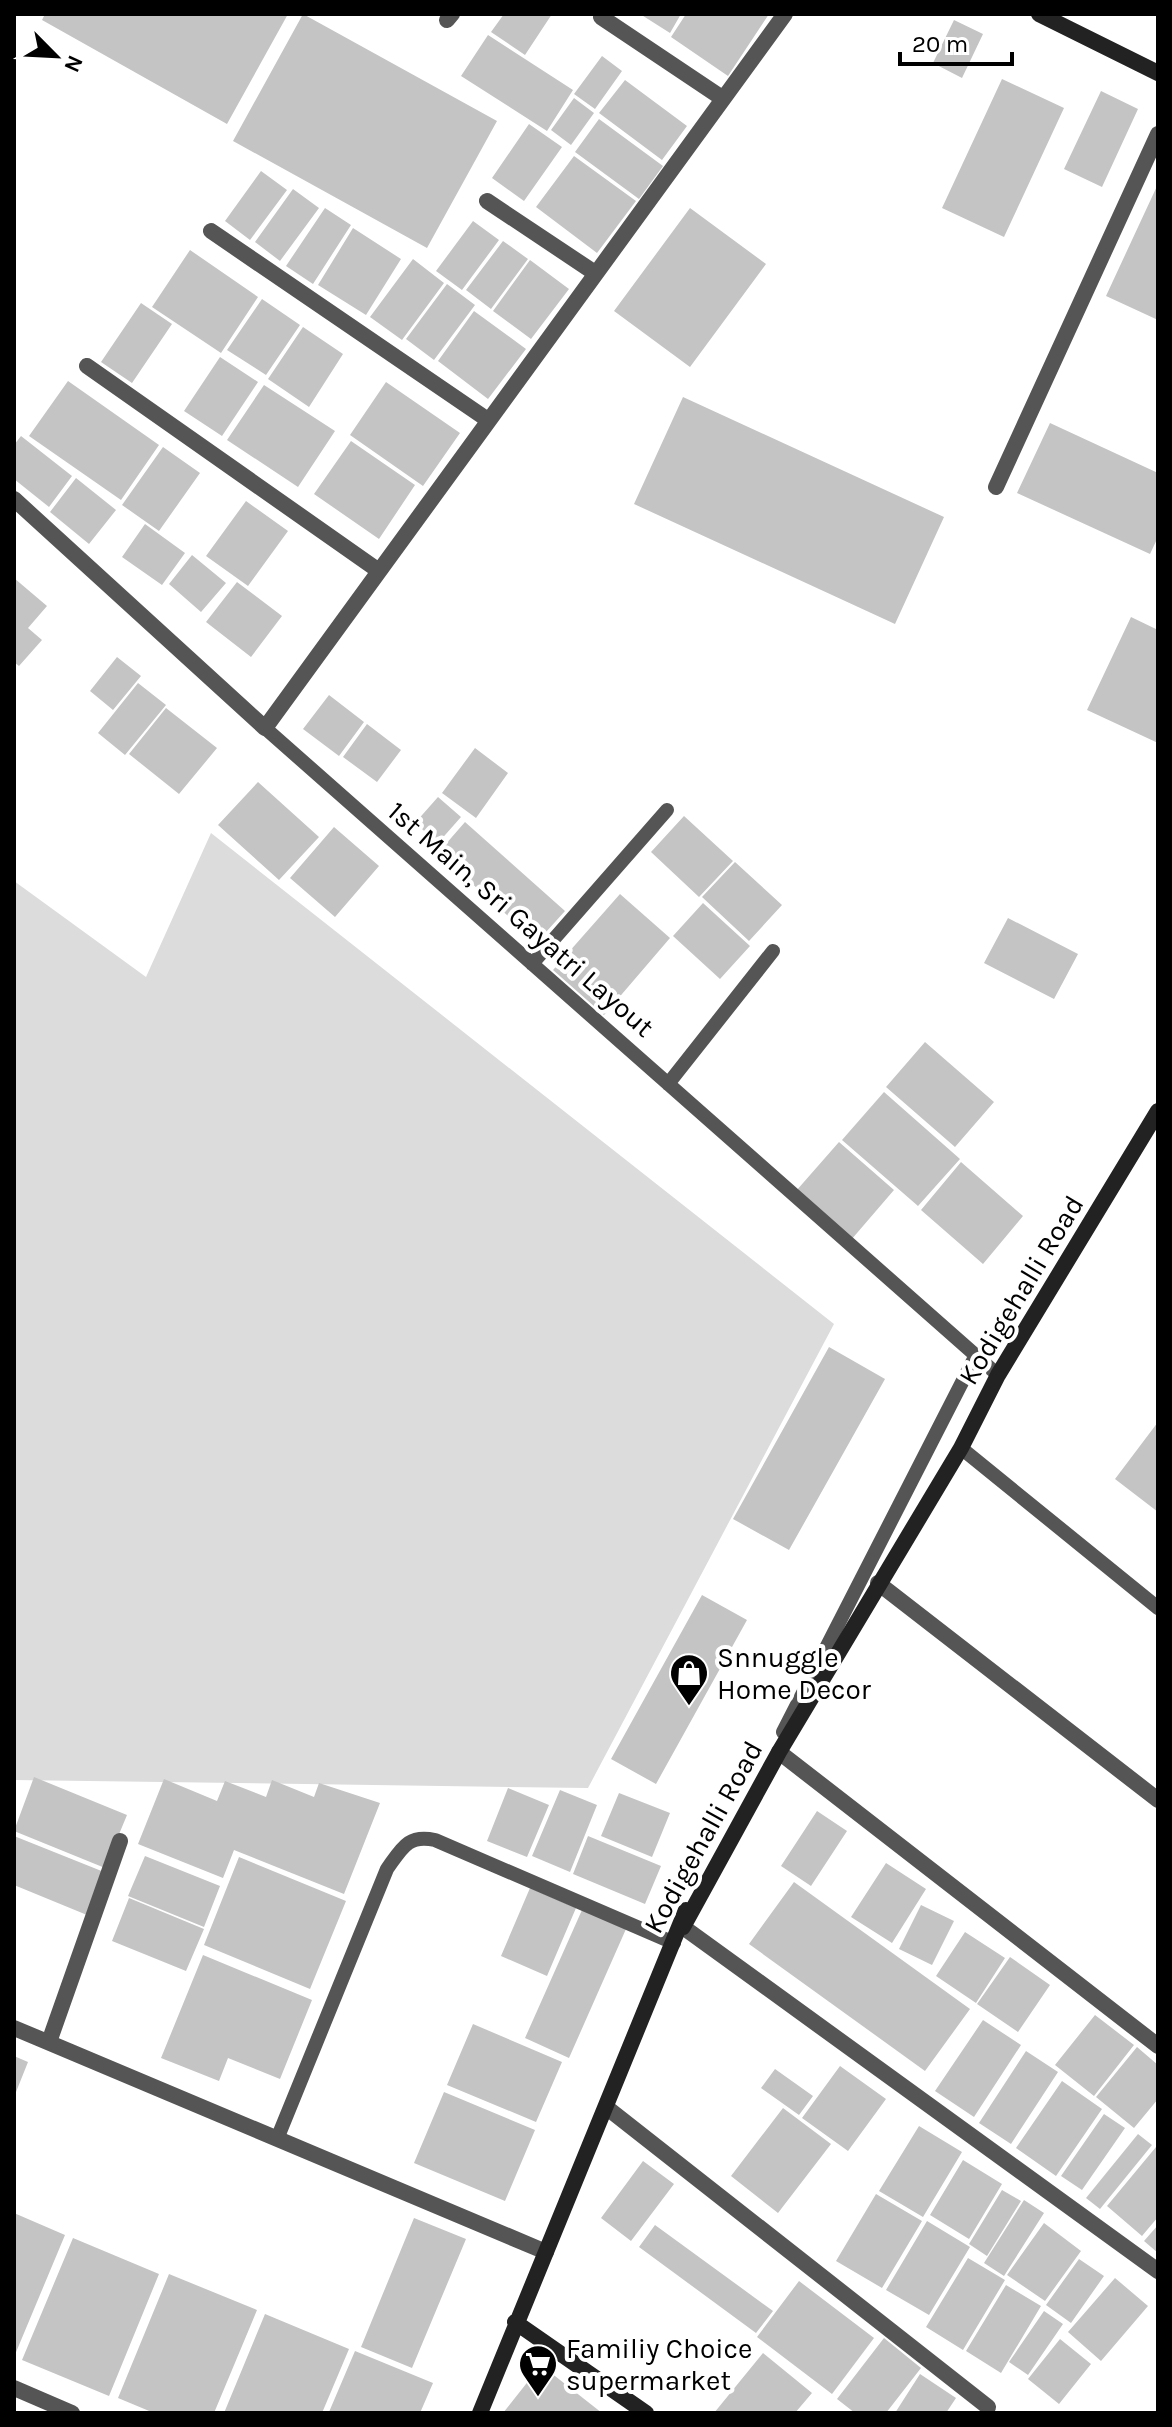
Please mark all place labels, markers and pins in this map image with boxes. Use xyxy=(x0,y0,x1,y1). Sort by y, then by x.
place label: Snnuggle Home Decor xyxy=(717,1641,872,1706)
shop icon: Snnuggle Home Decor xyxy=(668,1652,710,1707)
place label: Familiy Choice supermarket xyxy=(566,2332,752,2397)
supermarket icon: Familiy Choice supermarket xyxy=(517,2343,559,2398)

